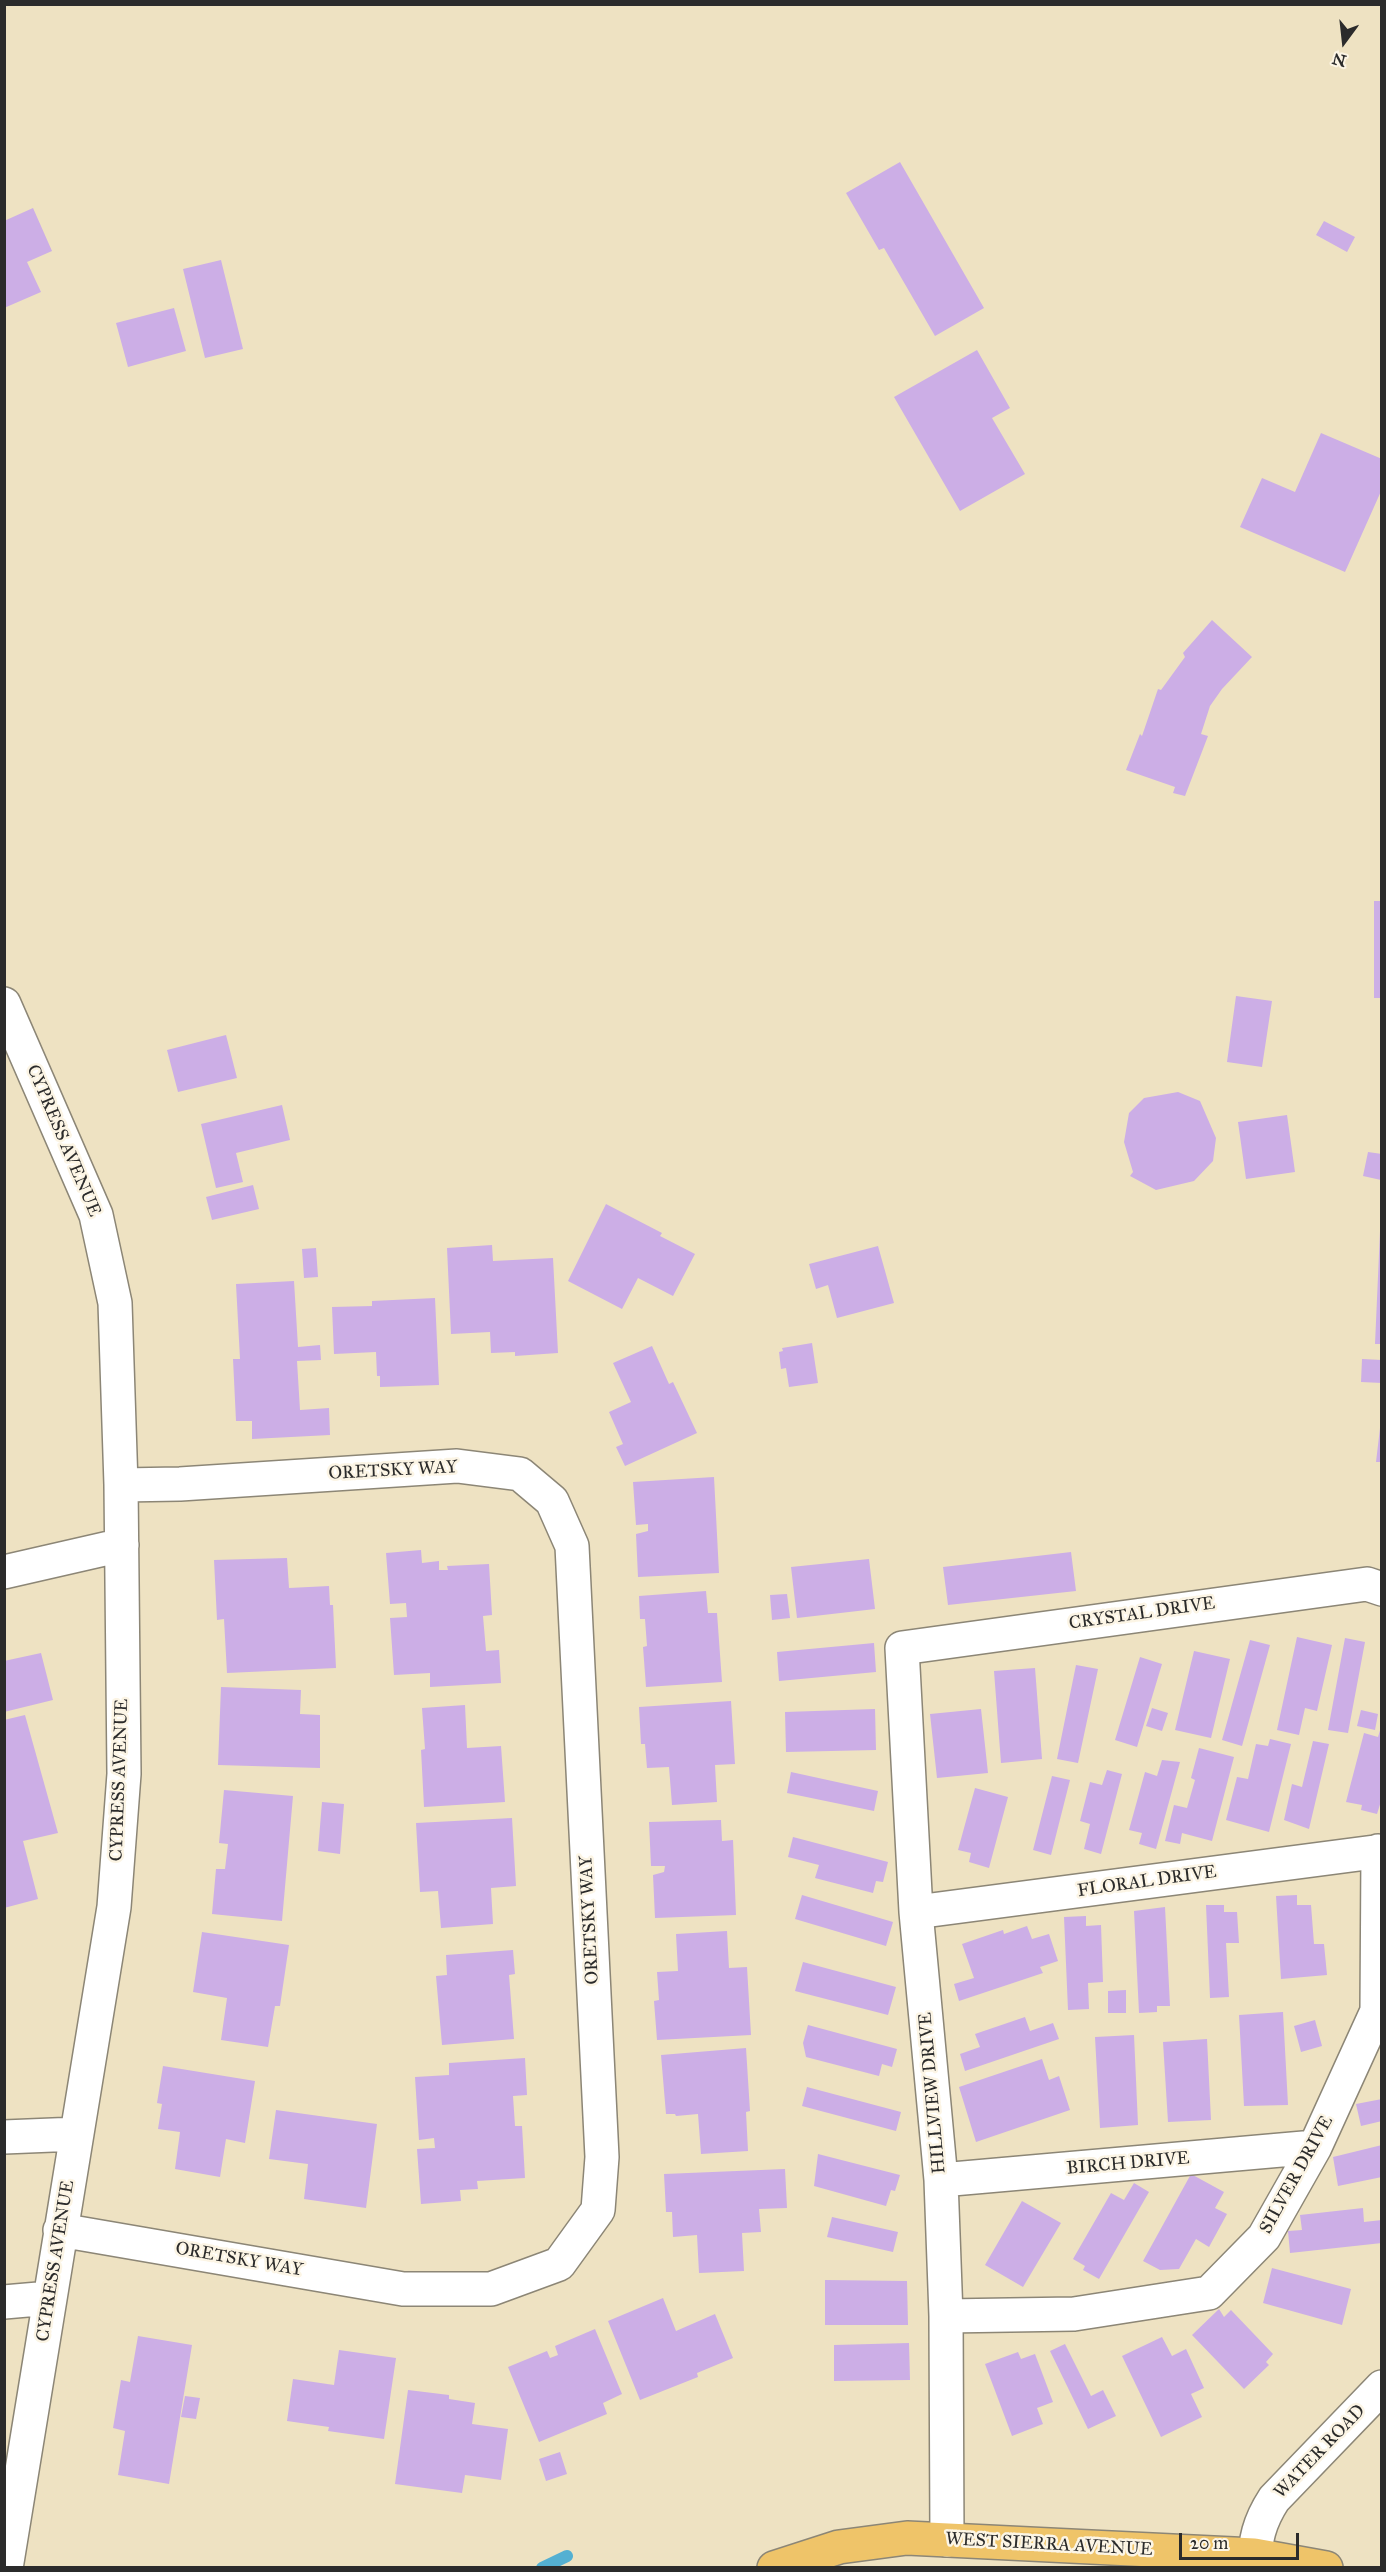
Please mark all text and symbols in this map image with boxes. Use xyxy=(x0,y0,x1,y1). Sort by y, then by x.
north arrow xyxy=(1314,12,1374,72)
text: N xyxy=(1330,49,1348,71)
street label: CYPRESS AVENUE xyxy=(21,1062,105,1220)
street label: ORETSKY WAY xyxy=(328,1457,458,1485)
street label: CRYSTAL DRIVE xyxy=(1068,1593,1216,1635)
street label: CYPRESS AVENUE xyxy=(106,1698,134,1862)
street label: ORETSKY WAY xyxy=(576,1855,604,1985)
street label: FLORAL DRIVE xyxy=(1076,1862,1218,1902)
street label: HILLVIEW DRIVE xyxy=(915,2011,951,2175)
street label: SILVER DRIVE xyxy=(1256,2112,1338,2238)
street label: BIRCH DRIVE xyxy=(1066,2148,1190,2180)
street label: CYPRESS AVENUE xyxy=(33,2179,79,2343)
street label: ORETSKY WAY xyxy=(174,2238,304,2282)
street label: WATER ROAD xyxy=(1270,2401,1370,2503)
scale bar xyxy=(1182,2521,1302,2559)
street label: WEST SIERRA AVENUE xyxy=(945,2529,1153,2561)
text: 20 m xyxy=(1190,2532,1228,2554)

